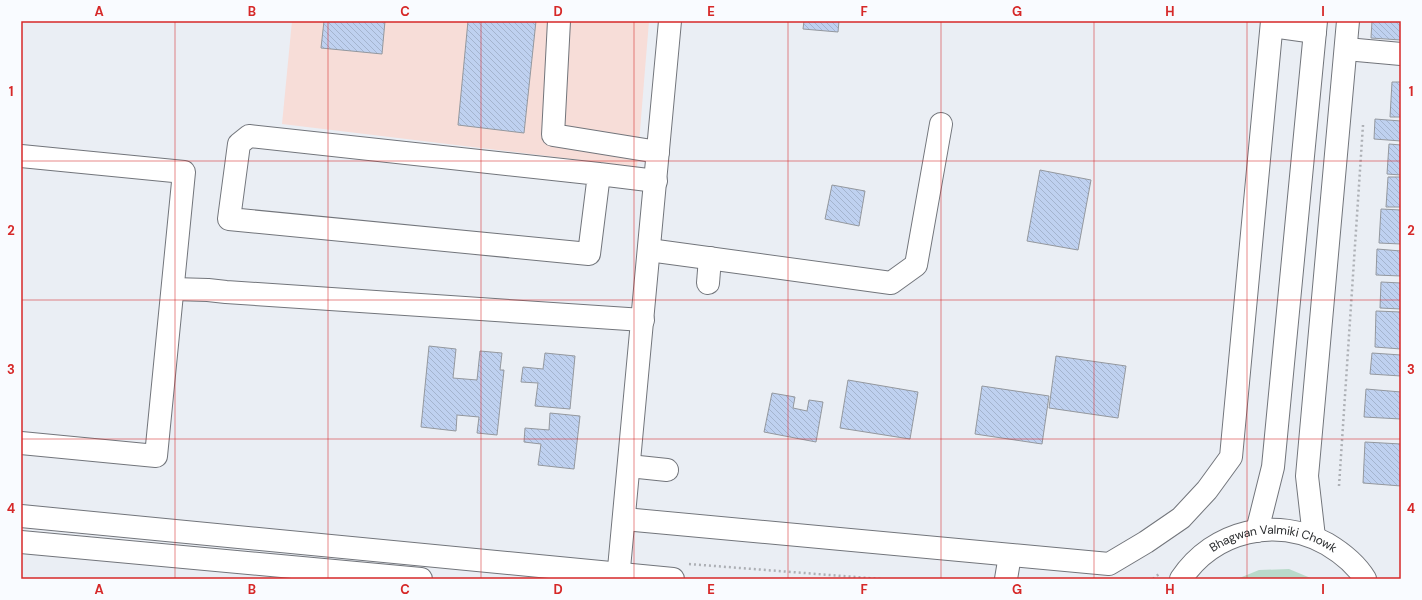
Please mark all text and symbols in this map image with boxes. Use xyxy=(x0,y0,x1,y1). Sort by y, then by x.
text: A xyxy=(94,3,104,20)
text: B xyxy=(248,3,256,20)
text: C xyxy=(400,3,410,20)
text: D xyxy=(553,3,563,20)
text: E xyxy=(707,3,715,20)
text: F xyxy=(860,3,868,20)
text: G xyxy=(1012,3,1022,20)
text: H xyxy=(1165,3,1175,20)
text: I xyxy=(1321,3,1325,20)
text: 1 xyxy=(9,83,13,100)
text: 1 xyxy=(1409,83,1413,100)
text: 2 xyxy=(7,222,15,239)
text: 2 xyxy=(1407,222,1415,239)
text: 3 xyxy=(7,361,15,378)
text: 3 xyxy=(1407,361,1415,378)
text: 4 xyxy=(7,500,15,517)
text: 4 xyxy=(1407,500,1415,517)
text: Bhagwan Valmiki Chowk xyxy=(1206,522,1340,556)
street label: Bhagwan Valmiki Chowk xyxy=(1207,545,1339,559)
text: A xyxy=(94,581,104,598)
text: B xyxy=(248,581,256,598)
text: C xyxy=(400,581,410,598)
text: D xyxy=(553,581,563,598)
text: E xyxy=(707,581,715,598)
text: F xyxy=(860,581,868,598)
text: G xyxy=(1012,581,1022,598)
text: H xyxy=(1165,581,1175,598)
text: I xyxy=(1321,581,1325,598)

